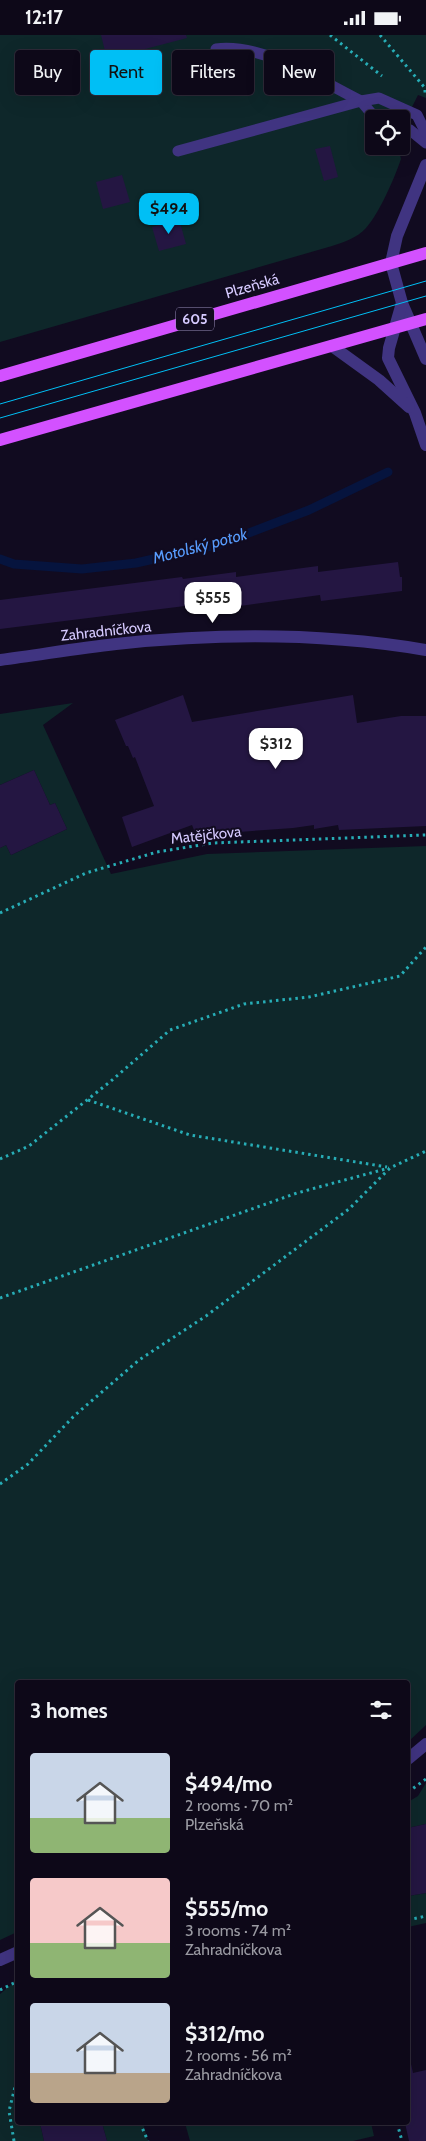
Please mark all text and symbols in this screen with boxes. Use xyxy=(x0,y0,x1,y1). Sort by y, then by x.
text: 12:17 xyxy=(25,6,63,29)
chip: Buy xyxy=(15,50,80,95)
chip: Rent xyxy=(90,50,162,95)
chip: Filters xyxy=(172,50,254,95)
chip: New xyxy=(264,50,334,95)
map controls xyxy=(365,110,410,155)
button: locate xyxy=(365,110,410,155)
pin: $494 xyxy=(139,193,199,235)
text: $494 xyxy=(150,199,188,218)
street label: Plzeňská xyxy=(223,270,282,302)
road number: 605 xyxy=(176,307,214,331)
water label: Motolský potok xyxy=(150,524,250,568)
pin: $555 xyxy=(183,581,243,624)
text: $555 xyxy=(195,588,231,607)
street label: Zahradníčkova xyxy=(60,617,153,645)
pin: $312 xyxy=(246,727,306,770)
text: $312 xyxy=(260,734,292,753)
street label: Matějčkova xyxy=(170,822,243,848)
icon: filters xyxy=(367,1696,395,1724)
text: 3 homes xyxy=(30,1698,108,1723)
text: $494/mo xyxy=(185,1771,272,1796)
icon: home xyxy=(70,1773,130,1833)
text: 2 rooms · 70 m² xyxy=(185,1796,293,1815)
text: Plzeňská xyxy=(185,1815,244,1834)
text: $555/mo xyxy=(185,1896,268,1921)
icon: home xyxy=(70,1898,130,1958)
text: 3 rooms · 74 m² xyxy=(185,1921,291,1940)
text: Zahradníčkova xyxy=(185,1940,282,1959)
text: $312/mo xyxy=(185,2021,265,2046)
icon: home xyxy=(70,2023,130,2083)
text: 2 rooms · 56 m² xyxy=(185,2046,292,2065)
text: Zahradníčkova xyxy=(185,2065,282,2084)

